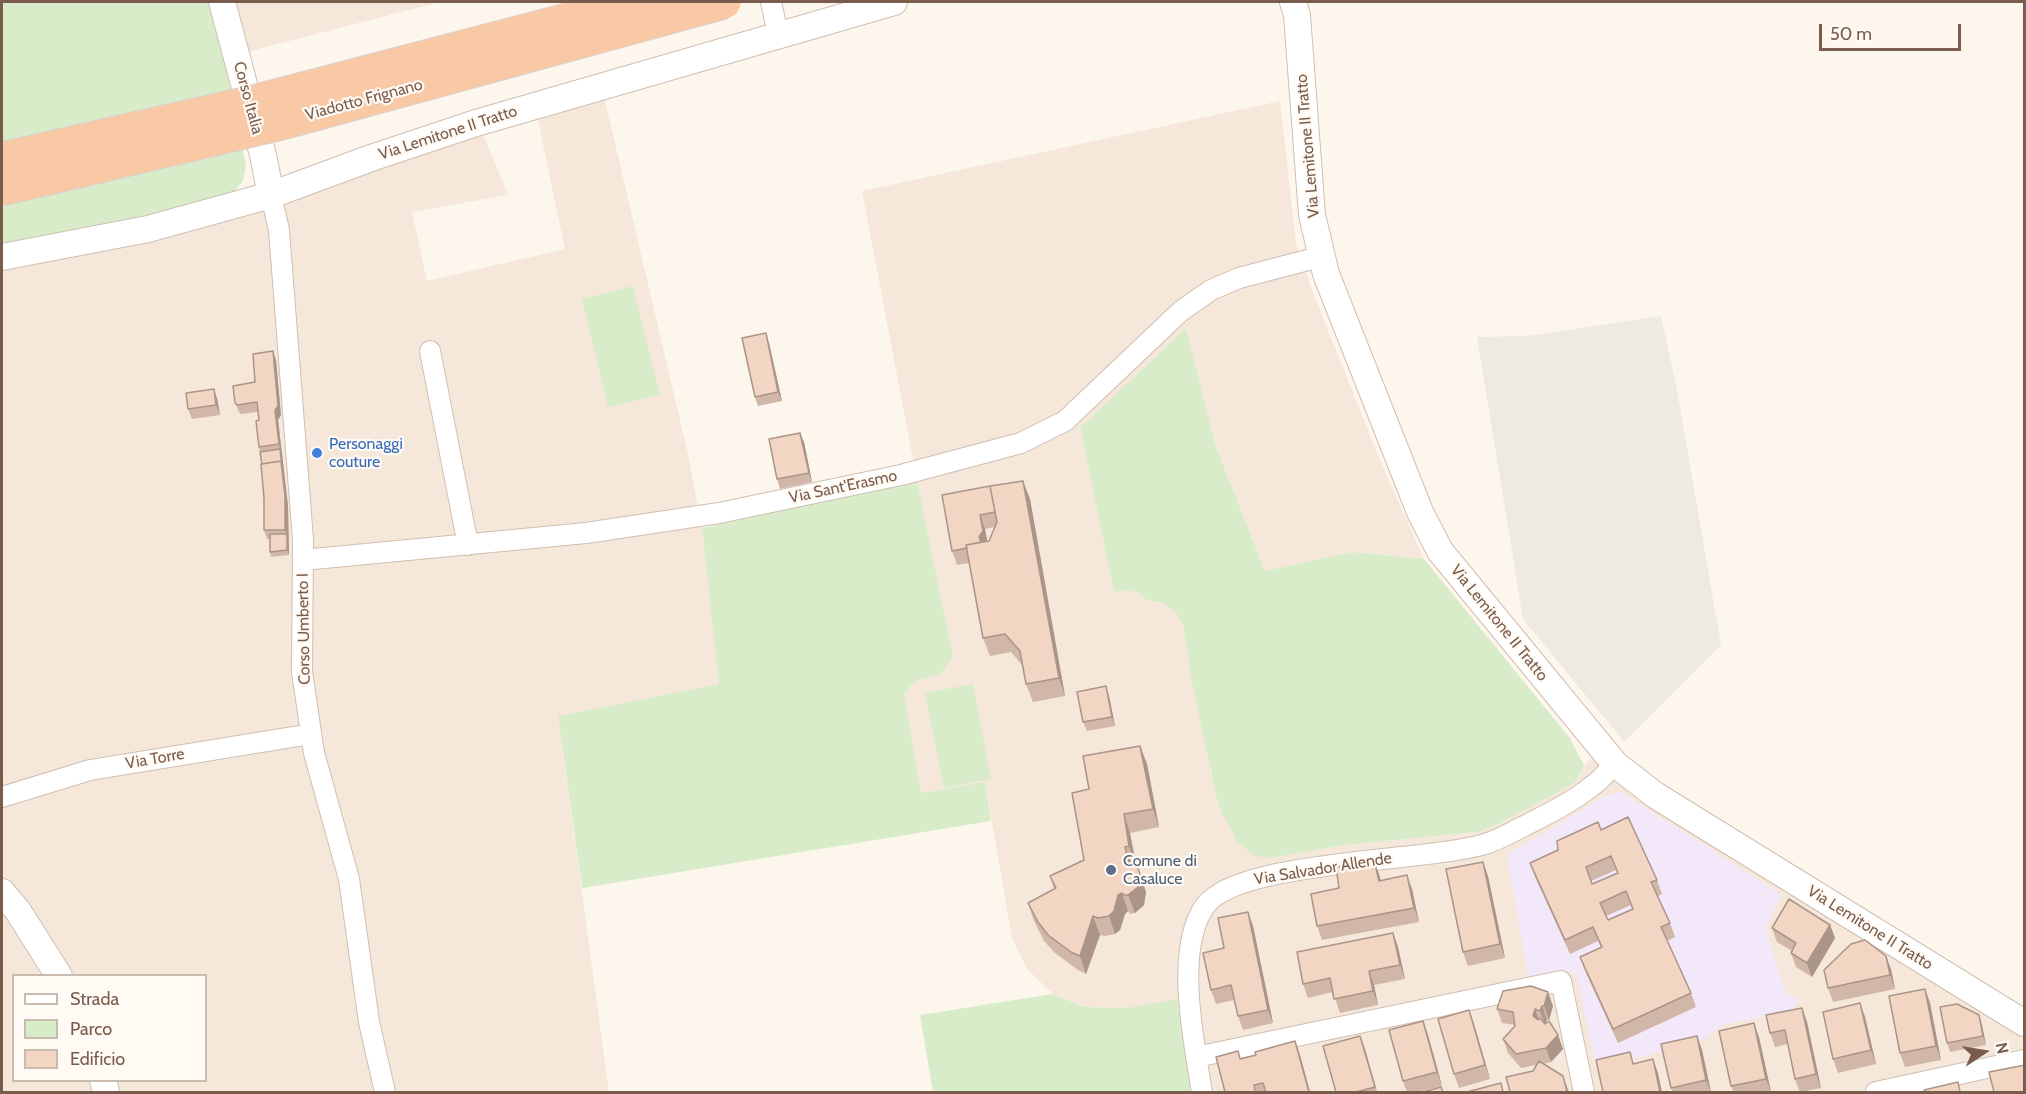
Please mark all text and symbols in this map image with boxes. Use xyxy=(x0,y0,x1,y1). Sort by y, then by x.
scale bar xyxy=(1822,12,1964,50)
text: 50 m xyxy=(1830,23,1872,45)
street label: Corso Italia xyxy=(229,60,267,136)
street label: Via Lemitone II Tratto xyxy=(1292,73,1324,219)
street label: Viadotto Frignano xyxy=(303,75,425,125)
street label: Via Lemitone II Tratto xyxy=(376,102,520,164)
place label: Personaggi couture xyxy=(329,434,403,472)
marker: Personaggi couture xyxy=(310,446,324,460)
street label: Via Sant'Erasmo xyxy=(787,466,899,508)
street label: Via Lemitone II Tratto xyxy=(1446,561,1552,685)
street label: Corso Umberto I xyxy=(293,573,315,685)
street label: Via Torre xyxy=(124,744,186,774)
street label: Via Salvador Allende xyxy=(1253,849,1393,889)
place label: Comune di Casaluce xyxy=(1123,851,1197,889)
marker: Comune di Casaluce xyxy=(1104,863,1118,877)
street label: Via Lemitone II Tratto xyxy=(1804,882,1936,974)
legend xyxy=(12,974,207,1082)
text: Strada xyxy=(70,988,119,1010)
text: Parco xyxy=(70,1018,112,1040)
north arrow xyxy=(1954,1022,2014,1082)
text: N xyxy=(1992,1041,2013,1056)
text: Edificio xyxy=(70,1048,125,1070)

